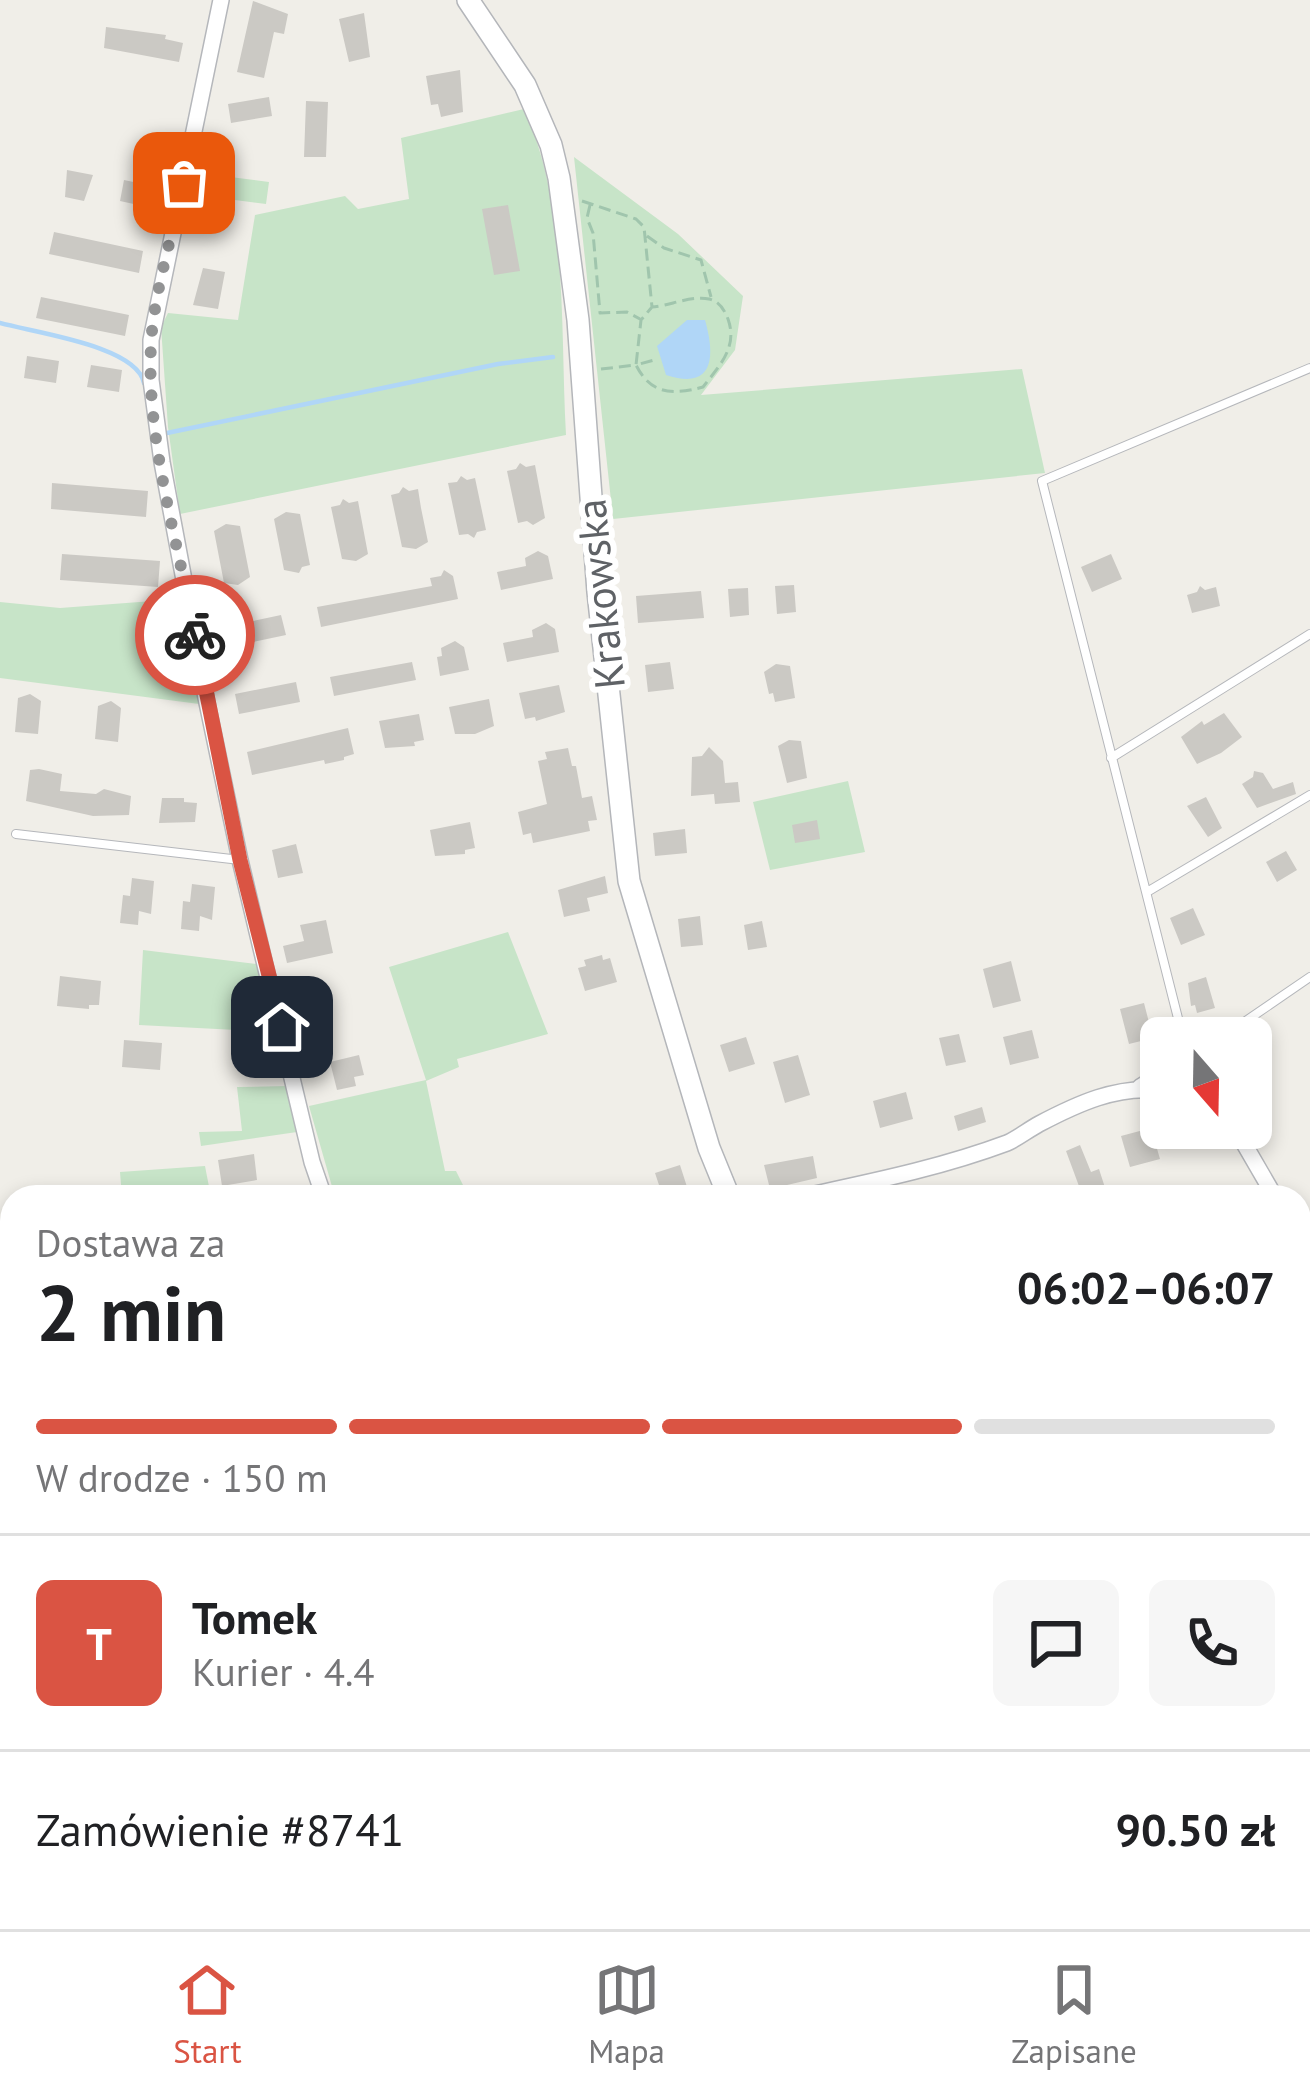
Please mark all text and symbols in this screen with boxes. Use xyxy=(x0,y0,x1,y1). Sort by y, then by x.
pin xyxy=(133,132,235,234)
icon: bag xyxy=(151,150,217,216)
street label: Krakowska xyxy=(562,496,637,692)
courier xyxy=(135,575,255,695)
icon: bike xyxy=(162,602,228,668)
pin xyxy=(231,976,333,1078)
icon: home xyxy=(249,994,315,1060)
north arrow xyxy=(1140,1017,1272,1149)
map controls xyxy=(1140,1017,1272,1149)
text: Dostawa za xyxy=(36,1217,225,1268)
text: 06:02–06:07 xyxy=(1017,1258,1275,1316)
text: 2 min xyxy=(36,1262,226,1363)
text: W drodze · 150 m xyxy=(36,1452,328,1503)
button: chat xyxy=(993,1580,1119,1706)
button: phone xyxy=(1149,1580,1275,1706)
text: Tomek xyxy=(192,1588,317,1646)
text: T xyxy=(86,1614,112,1672)
text: Kurier · 4.4 xyxy=(192,1646,375,1697)
text: Zamówienie #8741 xyxy=(36,1800,404,1858)
text: 90.50 zł xyxy=(1116,1800,1275,1858)
tab: Start xyxy=(173,1957,242,2072)
tab: Mapa xyxy=(588,1957,665,2072)
tab: Zapisane xyxy=(1011,1957,1137,2072)

